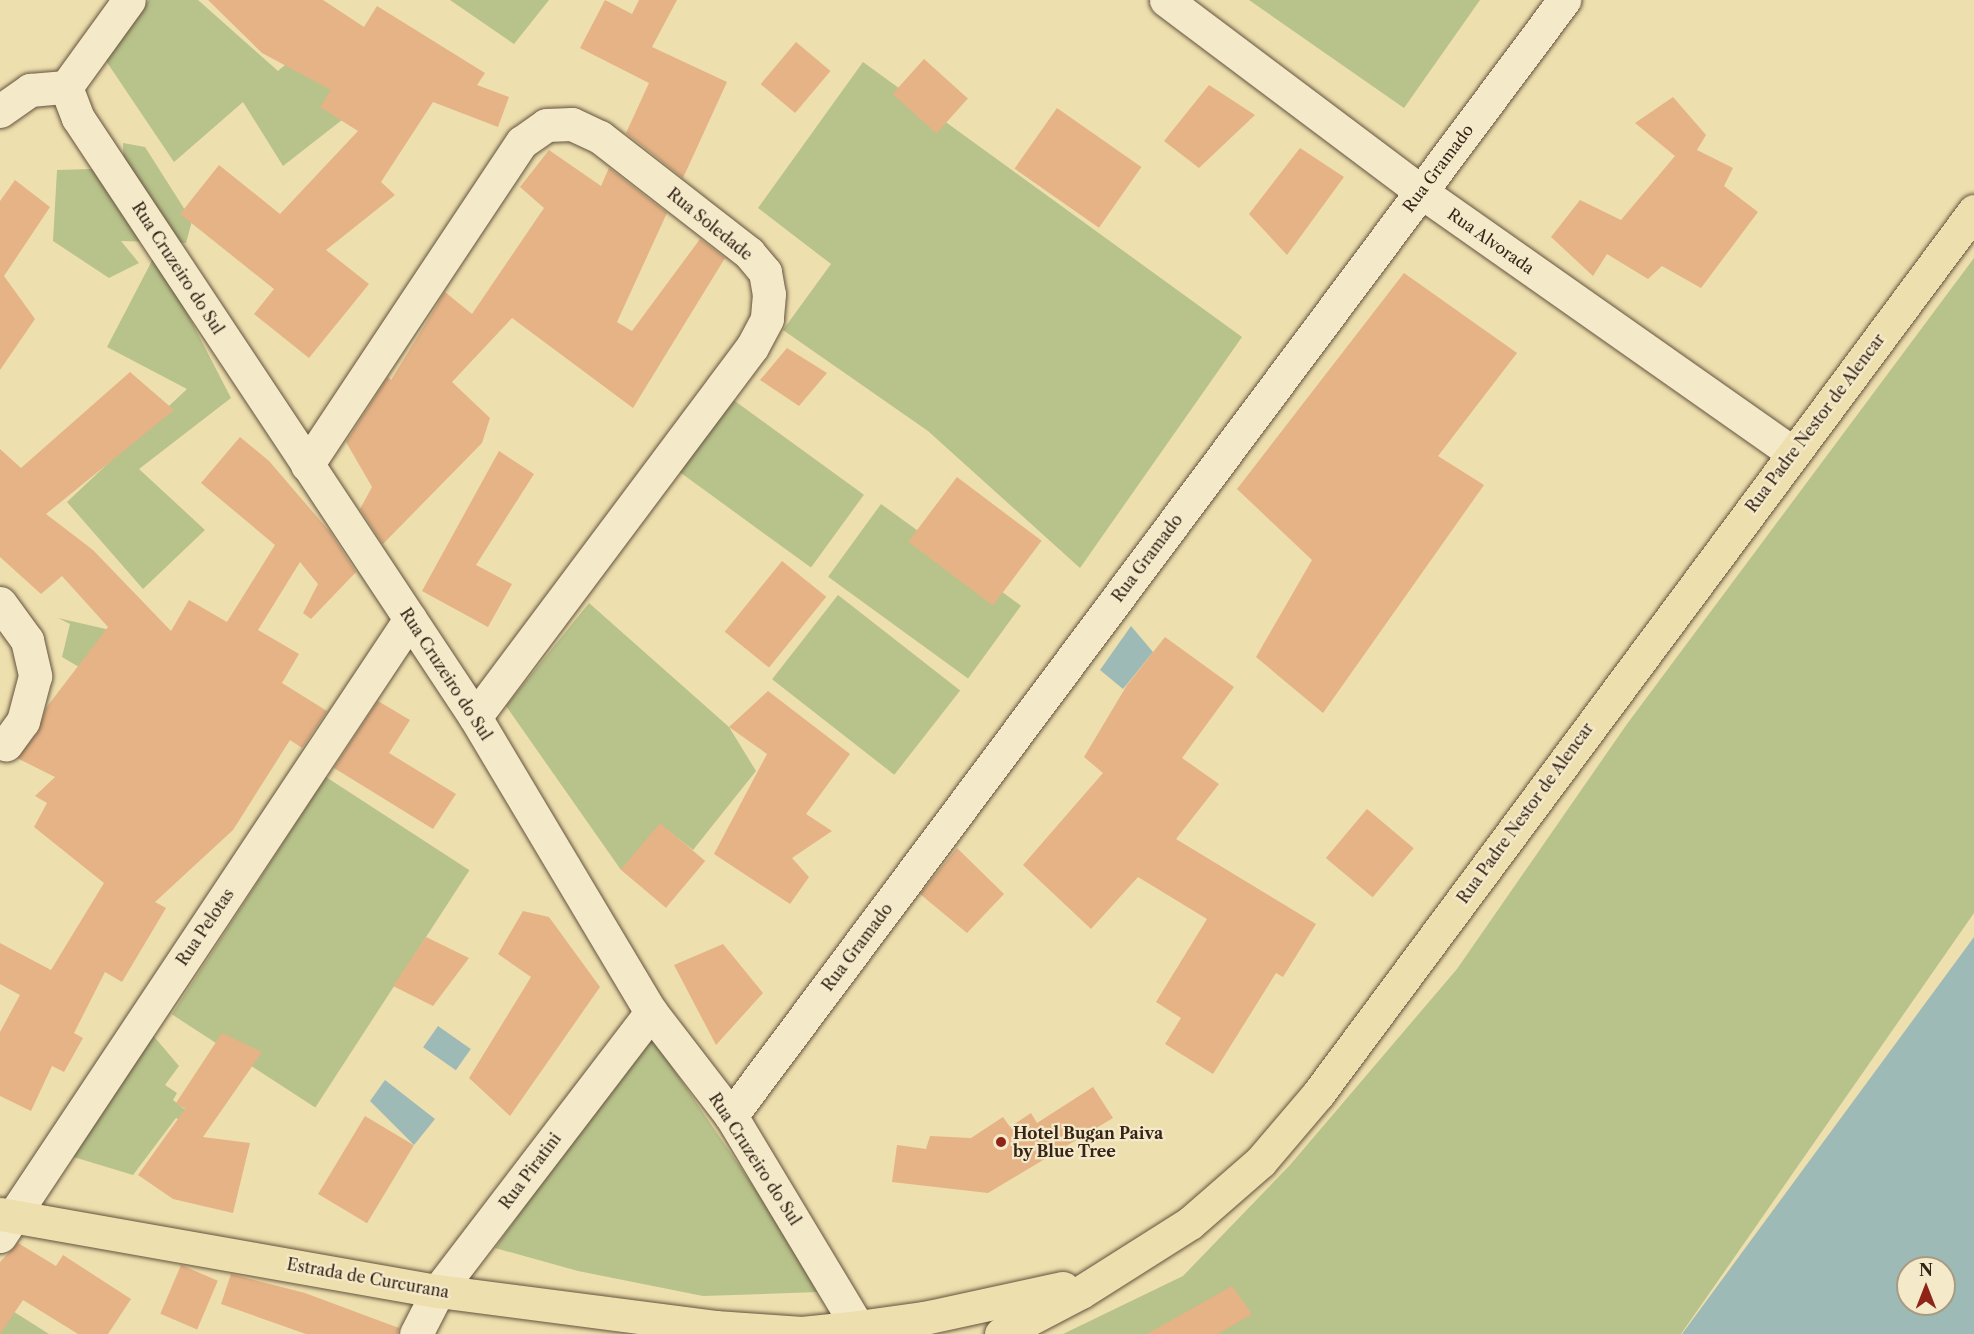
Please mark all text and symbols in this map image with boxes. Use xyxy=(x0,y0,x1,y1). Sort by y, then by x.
street label: Rua Gramado xyxy=(1399,120,1477,216)
street label: Rua Soledade xyxy=(663,184,757,264)
street label: Rua Cruzeiro do Sul xyxy=(128,198,228,338)
street label: Rua Alvorada xyxy=(1444,204,1538,278)
street label: Rua Padre Nestor de Alencar xyxy=(1741,329,1889,517)
street label: Rua Gramado xyxy=(1108,510,1186,606)
street label: Rua Cruzeiro do Sul xyxy=(396,604,496,744)
street label: Rua Padre Nestor de Alencar xyxy=(1453,718,1597,908)
street label: Rua Pelotas xyxy=(172,885,238,969)
street label: Rua Gramado xyxy=(818,899,896,995)
street label: Rua Cruzeiro do Sul xyxy=(705,1089,805,1229)
place label: Hotel Bugan Paiva by Blue Tree xyxy=(1013,1123,1163,1161)
street label: Rua Piratini xyxy=(495,1129,565,1213)
marker: Hotel Bugan Paiva by Blue Tree xyxy=(994,1135,1008,1149)
street label: Estrada de Curcurana xyxy=(285,1254,451,1302)
north arrow xyxy=(1896,1256,1956,1316)
text: N xyxy=(1919,1260,1933,1280)

